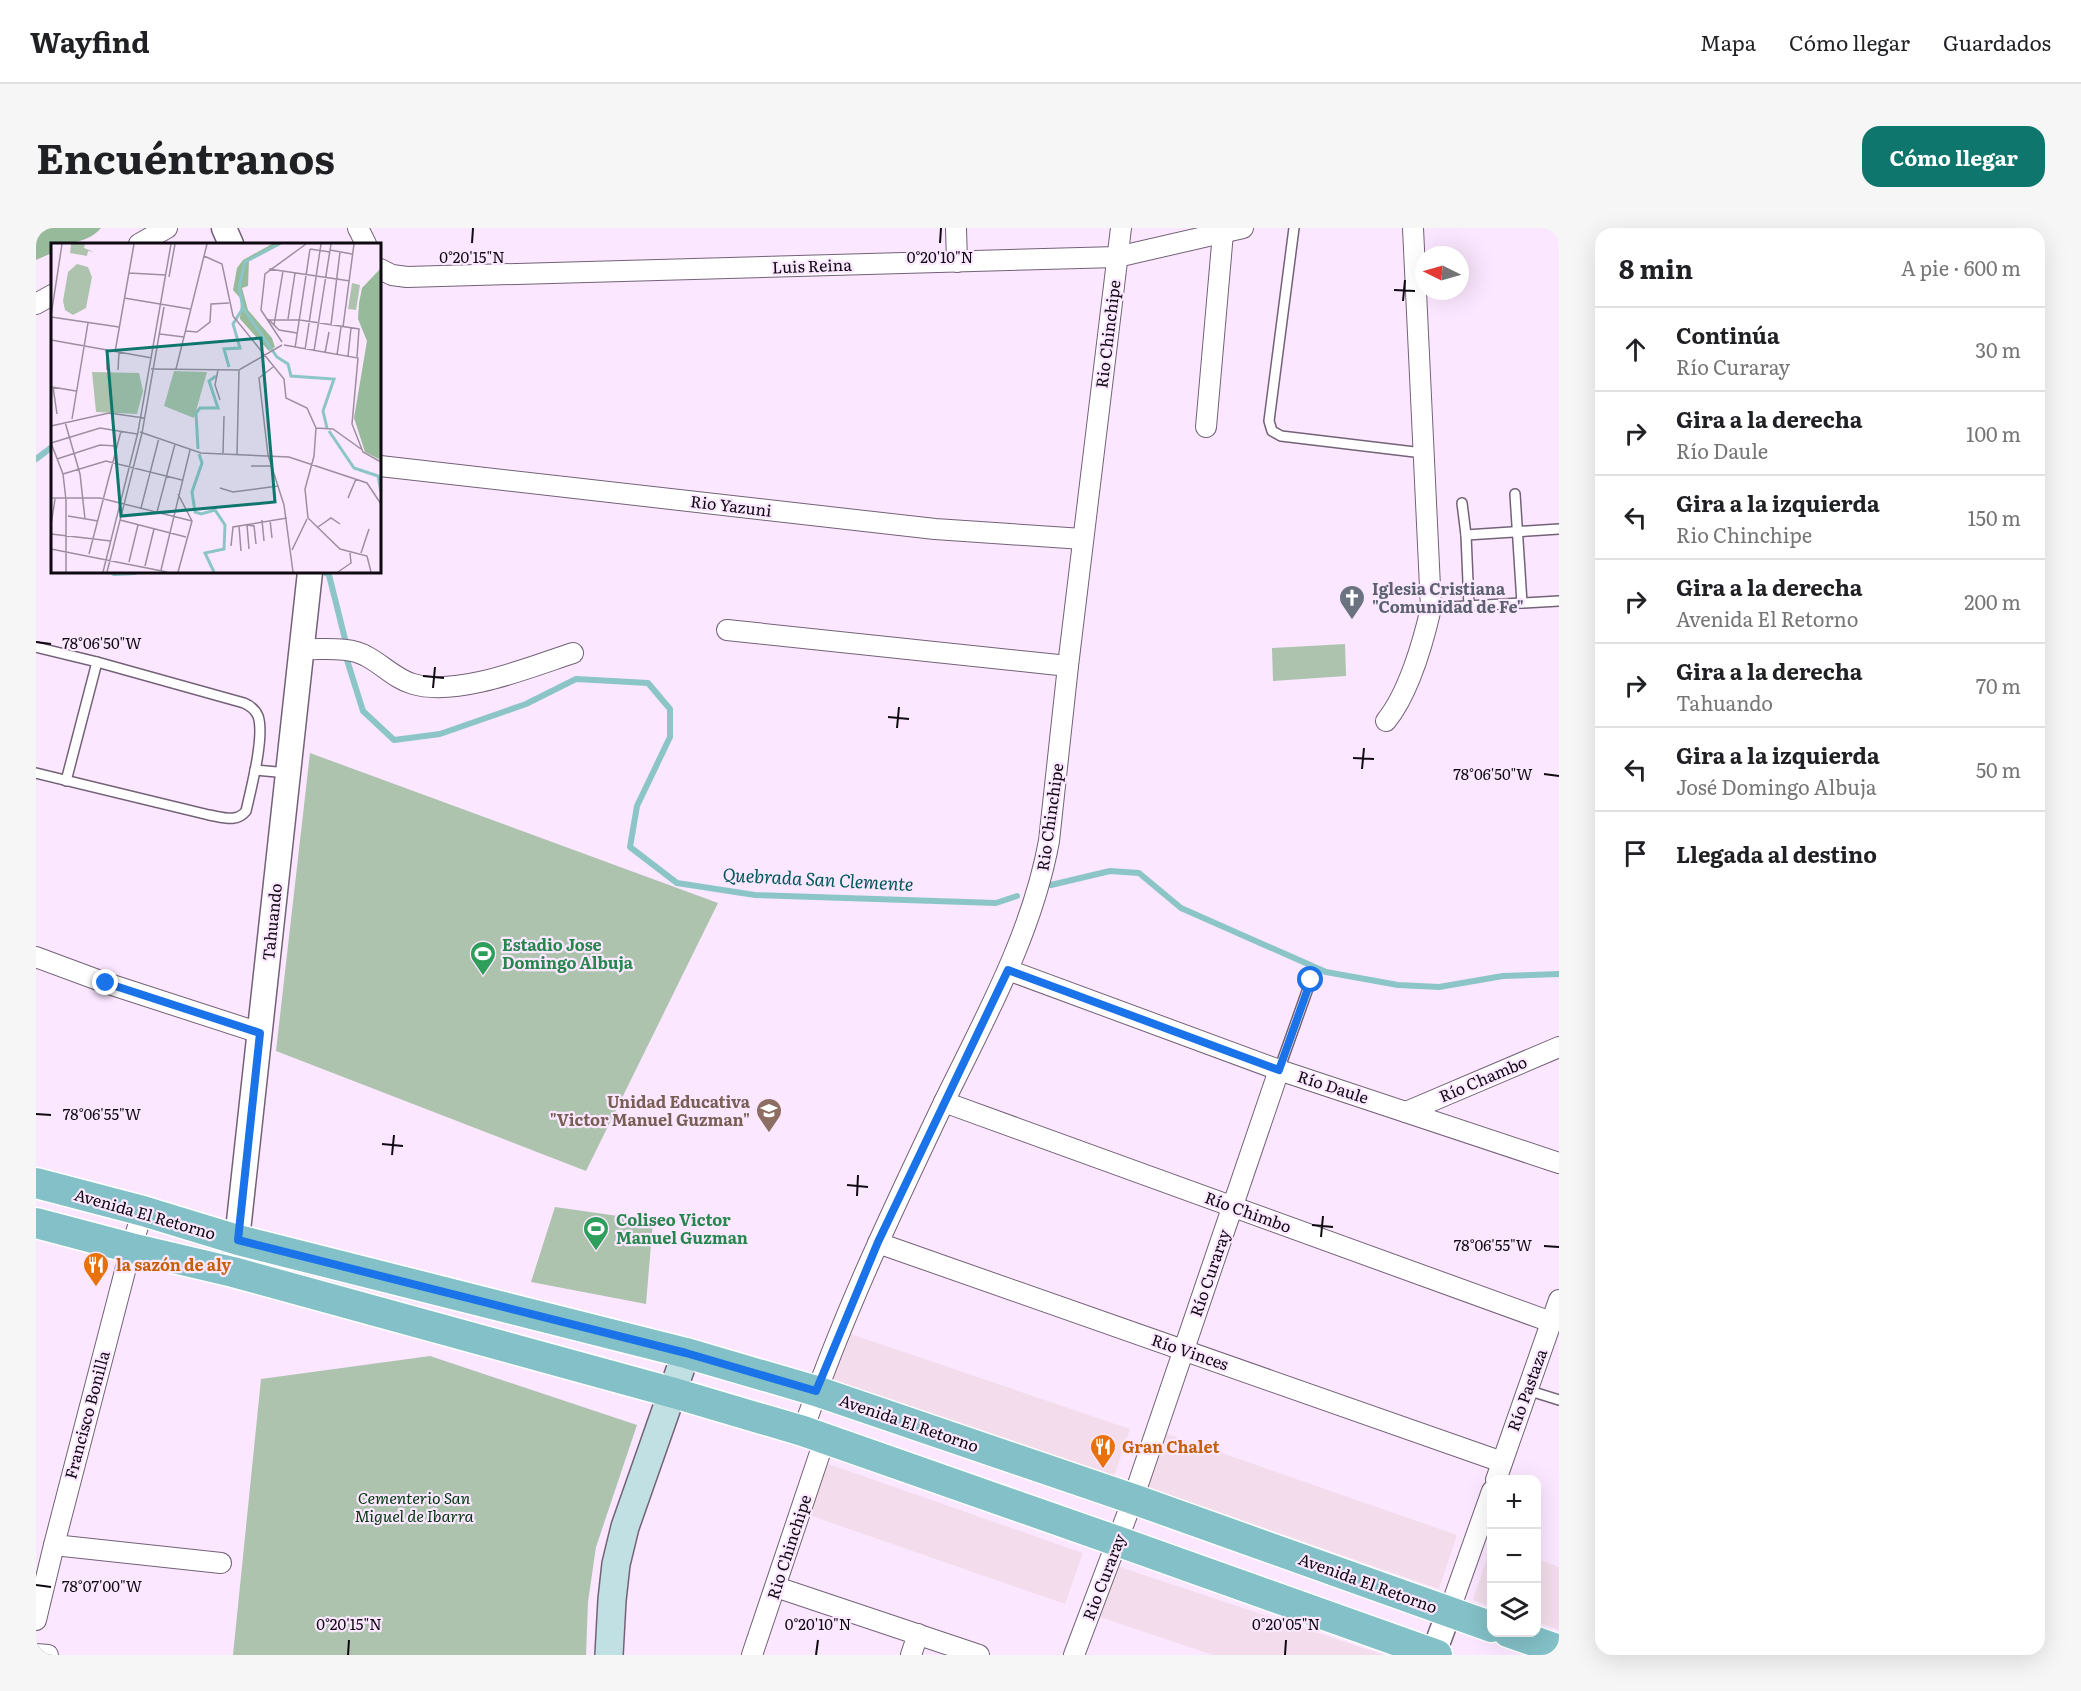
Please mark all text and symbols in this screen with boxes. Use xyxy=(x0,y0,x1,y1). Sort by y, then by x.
text: Wayfind xyxy=(30,20,150,62)
text: Mapa xyxy=(1700,26,1756,57)
text: Cómo llegar xyxy=(1789,26,1910,57)
text: Guardados xyxy=(1943,26,2051,57)
text: Encuéntranos xyxy=(36,125,335,187)
button: Cómo llegar xyxy=(1862,126,2045,187)
inset map xyxy=(51,243,381,573)
text: 0°20'15"N xyxy=(439,245,505,268)
text: 0°20'10"N xyxy=(907,245,973,268)
north arrow xyxy=(1415,246,1469,300)
text: 8 min xyxy=(1619,248,1693,287)
street label: Luis Reina xyxy=(772,252,853,278)
text: A pie · 600 m xyxy=(1901,252,2021,282)
street label: Rio Chinchipe xyxy=(1088,278,1126,389)
text: Continúa xyxy=(1676,318,1780,351)
icon: ahead xyxy=(1619,333,1652,366)
text: 30 m xyxy=(1975,334,2021,364)
text: Río Curaray xyxy=(1676,351,1790,381)
text: Gira a la derecha xyxy=(1676,402,1863,435)
icon: right xyxy=(1619,417,1652,450)
text: 100 m xyxy=(1966,418,2021,448)
text: Río Daule xyxy=(1676,435,1768,465)
text: Gira a la izquierda xyxy=(1676,486,1880,519)
street label: Rio Yazuni xyxy=(689,488,773,522)
icon: left xyxy=(1619,501,1652,534)
text: 150 m xyxy=(1968,502,2021,532)
text: Rio Chinchipe xyxy=(1676,519,1812,549)
text: Gira a la derecha xyxy=(1676,570,1863,603)
place label: Iglesia Cristiana "Comunidad de Fe" xyxy=(1372,576,1524,618)
church icon: Iglesia Cristiana "Comunidad de Fe" xyxy=(1337,583,1367,621)
icon: right xyxy=(1619,585,1652,618)
text: 200 m xyxy=(1964,586,2021,616)
text: Avenida El Retorno xyxy=(1676,603,1858,633)
text: 78°06'50"W xyxy=(62,631,142,654)
text: Gira a la derecha xyxy=(1676,654,1863,687)
icon: right xyxy=(1619,669,1652,702)
text: 70 m xyxy=(1976,670,2021,700)
text: Tahuando xyxy=(1676,687,1773,717)
text: Gira a la izquierda xyxy=(1676,738,1880,771)
icon: left xyxy=(1619,753,1652,786)
text: 50 m xyxy=(1976,754,2021,784)
street label: Rio Chinchipe xyxy=(1030,761,1068,872)
text: 78°06'50"W xyxy=(1453,762,1533,785)
text: José Domingo Albuja xyxy=(1676,771,1877,801)
icon: arrive xyxy=(1619,837,1652,870)
text: Llegada al destino xyxy=(1676,837,1877,870)
water label: Quebrada San Clemente xyxy=(722,860,914,897)
street label: Tahuando xyxy=(255,882,287,962)
place label: Estadio Jose Domingo Albuja xyxy=(502,932,634,974)
sports icon: Estadio Jose Domingo Albuja xyxy=(468,939,498,977)
route start xyxy=(1297,966,1323,992)
route end xyxy=(92,969,118,995)
street label: Río Chambo xyxy=(1435,1049,1530,1107)
street label: Río Daule xyxy=(1295,1063,1372,1109)
place label: Unidad Educativa "Victor Manuel Guzman" xyxy=(550,1089,751,1131)
school or university icon: Unidad Educativa "Victor Manuel Guzman" xyxy=(754,1096,784,1134)
text: 78°06'55"W xyxy=(63,1102,142,1125)
street label: Avenida El Retorno xyxy=(72,1181,219,1245)
street label: Río Chimbo xyxy=(1202,1184,1295,1238)
place label: Coliseo Victor Manuel Guzman xyxy=(616,1207,748,1249)
sports icon: Coliseo Victor Manuel Guzman xyxy=(581,1214,611,1252)
street label: Río Curaray xyxy=(1183,1225,1235,1320)
text: 78°06'55"W xyxy=(1454,1233,1533,1256)
restaurant icon: la sazón de aly xyxy=(81,1250,111,1288)
place label: la sazón de aly xyxy=(116,1252,231,1276)
street label: Río Vinces xyxy=(1149,1327,1232,1375)
street label: Río Pastaza xyxy=(1500,1345,1552,1434)
street label: Francisco Bonilla xyxy=(57,1347,115,1482)
street label: Avenida El Retorno xyxy=(836,1387,982,1457)
restaurant icon: Gran Chalet xyxy=(1088,1432,1118,1470)
place label: Gran Chalet xyxy=(1122,1434,1219,1458)
map controls xyxy=(1487,1475,1541,1637)
button: + xyxy=(1487,1475,1541,1529)
park label: Cementerio San Miguel de Ibarra xyxy=(354,1485,474,1527)
street label: Rio Chinchipe xyxy=(760,1491,816,1602)
street label: Rio Curaray xyxy=(1076,1529,1131,1623)
button: − xyxy=(1487,1529,1541,1583)
street label: Avenida El Retorno xyxy=(1296,1546,1441,1618)
text: 78°07'00"W xyxy=(62,1574,143,1597)
button: layers xyxy=(1487,1583,1541,1637)
text: 0°20'15"N xyxy=(316,1612,382,1635)
text: 0°20'10"N xyxy=(785,1612,851,1635)
text: 0°20'05"N xyxy=(1252,1612,1320,1635)

